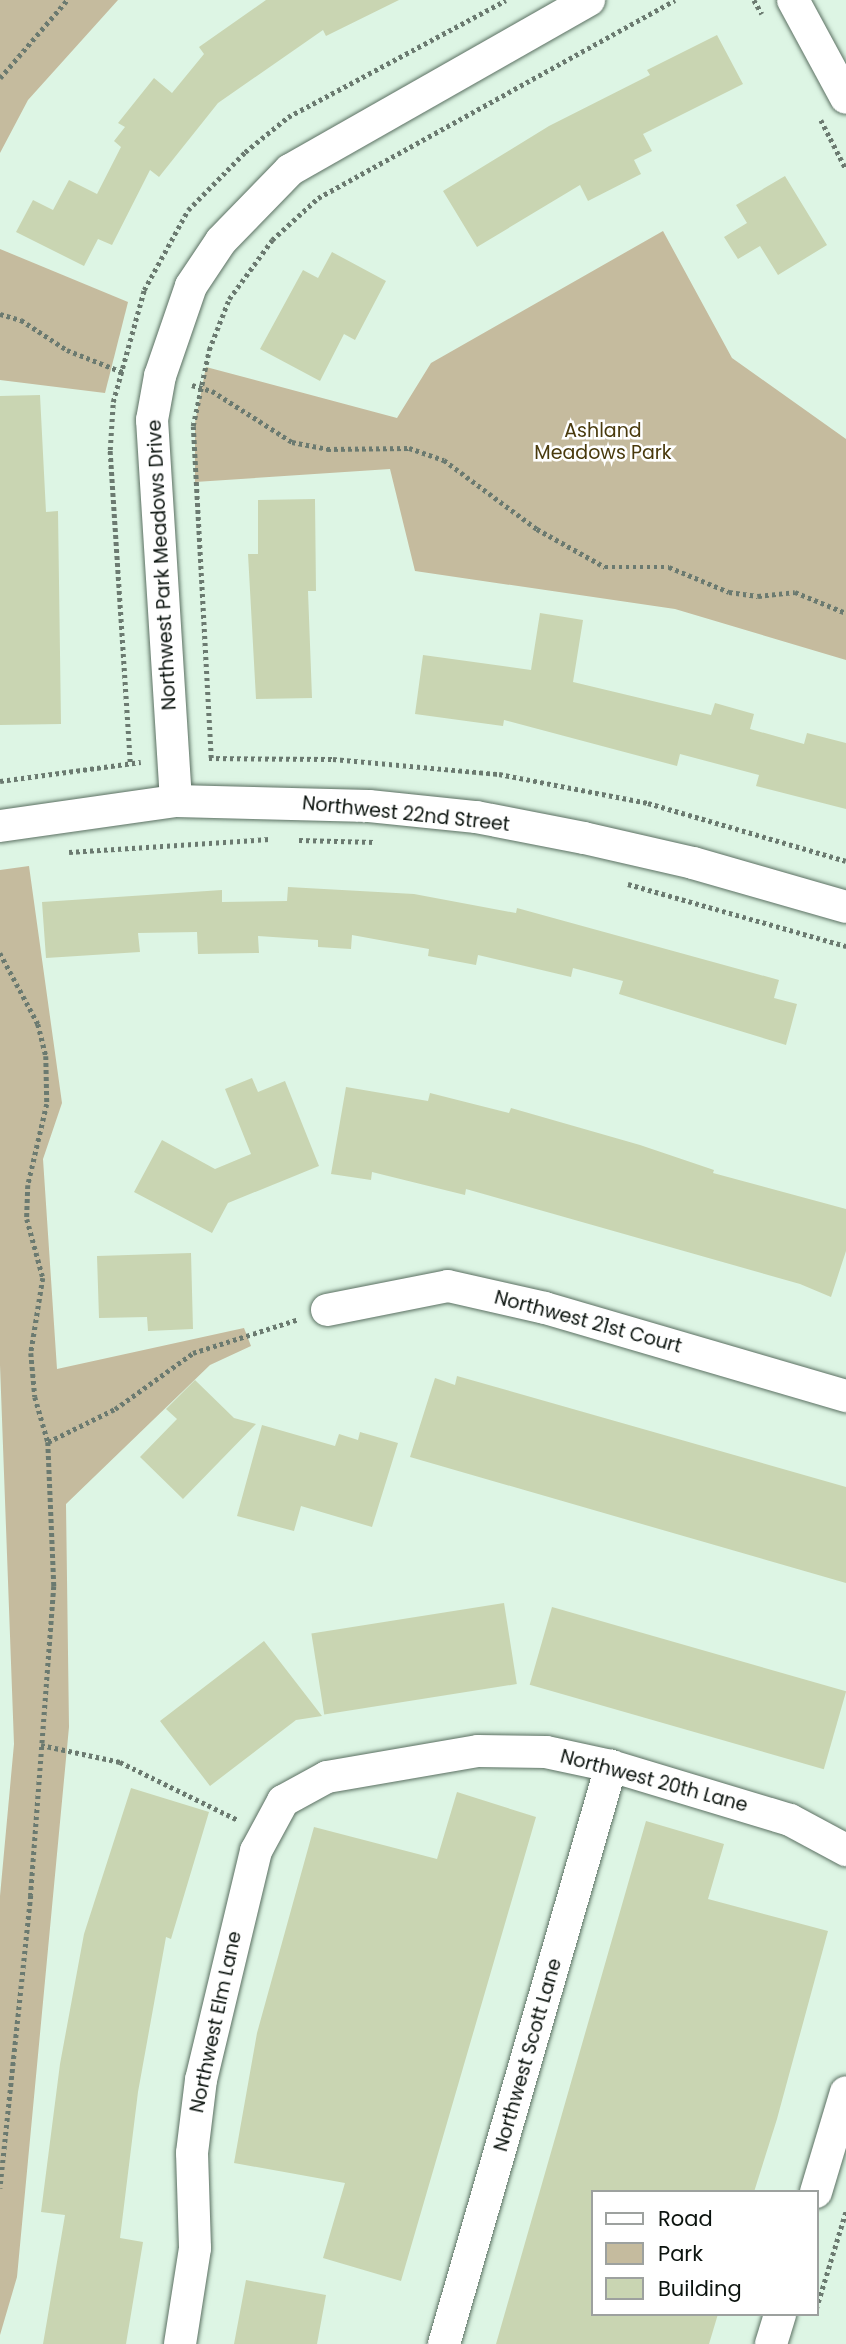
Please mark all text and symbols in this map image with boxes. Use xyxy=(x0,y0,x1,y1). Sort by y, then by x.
street label: Northwest Park Meadows Drive xyxy=(143,419,181,711)
park label: Ashland Meadows Park xyxy=(534,420,672,464)
street label: Northwest 22nd Street xyxy=(301,792,511,836)
street label: Northwest 21st Court xyxy=(492,1286,684,1358)
street label: Northwest 20th Lane xyxy=(558,1745,750,1817)
street label: Northwest Elm Lane xyxy=(186,1929,246,2115)
street label: Northwest Scott Lane xyxy=(490,1956,566,2154)
legend xyxy=(590,2190,818,2316)
text: Road xyxy=(658,2204,713,2233)
text: Park xyxy=(658,2239,703,2268)
text: Building xyxy=(658,2274,742,2303)

